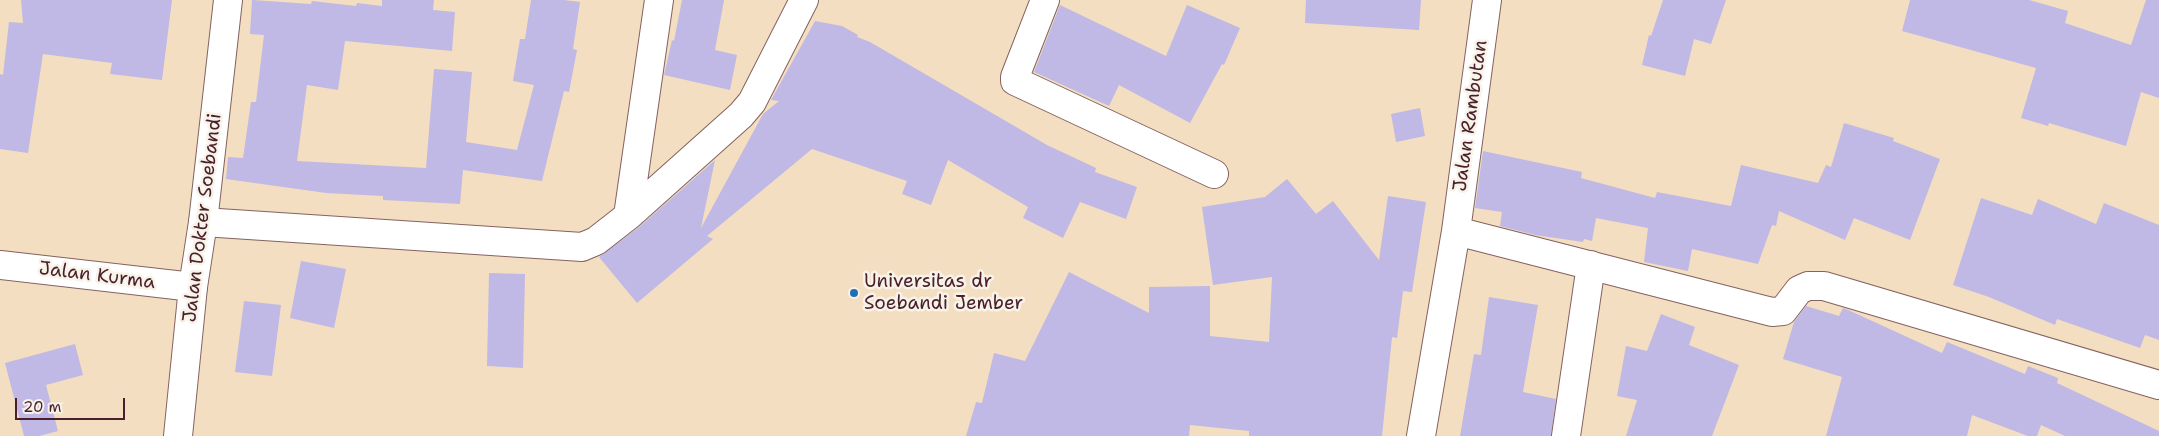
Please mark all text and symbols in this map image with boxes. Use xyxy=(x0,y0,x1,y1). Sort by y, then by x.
street label: Jalan Rambutan xyxy=(1449,39,1493,193)
street label: Jalan Dokter Soebandi xyxy=(179,112,227,324)
street label: Jalan Kurma xyxy=(37,258,157,294)
place label: Universitas dr Soebandi Jember xyxy=(864,271,1023,315)
marker: Universitas dr Soebandi Jember xyxy=(848,287,860,299)
scale bar xyxy=(18,388,128,420)
text: 20 m xyxy=(23,397,62,417)

